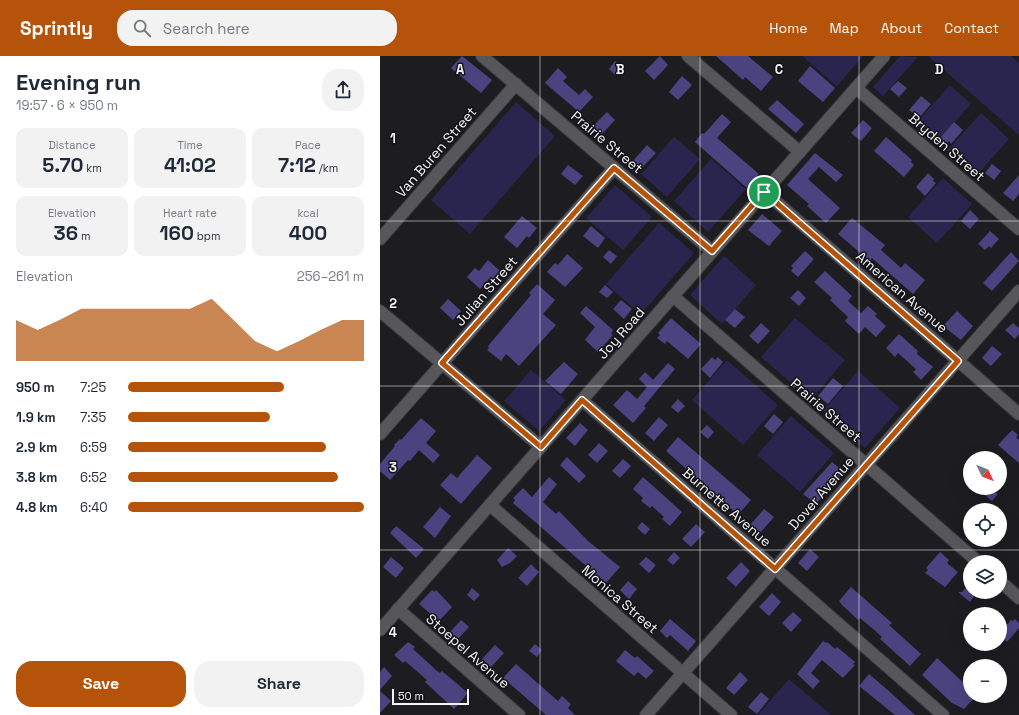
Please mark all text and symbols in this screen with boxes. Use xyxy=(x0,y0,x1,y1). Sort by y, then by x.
search box xyxy=(117,10,397,46)
text: Sprintly xyxy=(20,16,93,41)
icon: search xyxy=(131,17,153,39)
text: Search here xyxy=(163,19,250,38)
text: Home xyxy=(769,19,807,37)
text: Map xyxy=(829,19,859,37)
text: About xyxy=(881,19,922,37)
text: Contact xyxy=(944,19,999,37)
text: A xyxy=(456,61,465,78)
text: B xyxy=(616,61,625,78)
text: C xyxy=(775,61,783,78)
text: D xyxy=(935,61,944,78)
text: Evening run xyxy=(16,68,141,96)
button: share xyxy=(322,69,364,111)
text: 19:57 · 6 × 950 m xyxy=(16,97,118,114)
street label: Van Buren Street xyxy=(392,103,480,201)
street label: Prairie Street xyxy=(567,107,647,177)
street label: Bryden Street xyxy=(905,109,989,185)
text: 1 xyxy=(390,130,396,147)
text: Distance xyxy=(49,138,95,152)
text: Time xyxy=(177,138,203,152)
text: Pace xyxy=(295,138,321,152)
text: 5.70 xyxy=(42,152,84,178)
text: 41:02 xyxy=(164,152,216,178)
text: 7:12 xyxy=(278,152,316,178)
text: km xyxy=(84,161,102,175)
text: /km xyxy=(316,161,338,175)
pin xyxy=(747,175,781,209)
icon: arrive xyxy=(753,181,775,203)
text: Elevation xyxy=(48,206,96,220)
text: Heart rate xyxy=(163,206,217,220)
text: kcal xyxy=(297,206,319,220)
text: 36 xyxy=(54,220,78,246)
text: 160 xyxy=(160,220,194,246)
text: 400 xyxy=(289,220,327,246)
text: m xyxy=(78,229,90,243)
text: bpm xyxy=(194,229,220,243)
street label: American Avenue xyxy=(852,247,952,337)
street label: Julian Street xyxy=(451,252,521,330)
text: Elevation xyxy=(16,268,73,285)
text: 256–261 m xyxy=(297,268,364,285)
text: 2 xyxy=(389,295,397,312)
street label: Joy Road xyxy=(594,303,648,363)
street label: Prairie Street xyxy=(787,374,865,446)
text: 950 m xyxy=(16,379,55,396)
text: 7:25 xyxy=(80,379,106,396)
text: 1.9 km xyxy=(16,409,56,426)
text: 7:35 xyxy=(80,409,106,426)
text: 2.9 km xyxy=(16,439,57,456)
text: 6:59 xyxy=(80,439,107,456)
north arrow xyxy=(963,451,1007,495)
map controls xyxy=(963,451,1007,703)
street label: Dover Avenue xyxy=(784,453,858,533)
text: 3 xyxy=(389,459,397,476)
street label: Burnette Avenue xyxy=(679,463,775,551)
text: 3.8 km xyxy=(16,469,57,486)
text: 6:52 xyxy=(80,469,107,486)
text: 4.8 km xyxy=(16,499,58,516)
text: 6:40 xyxy=(80,499,108,516)
button: locate xyxy=(963,503,1007,547)
button: layers xyxy=(963,555,1007,599)
street label: Monica Street xyxy=(578,561,662,637)
button: + xyxy=(963,607,1007,651)
street label: Stoepel Avenue xyxy=(422,610,514,692)
text: 4 xyxy=(389,624,397,641)
button: − xyxy=(963,659,1007,703)
button: Save xyxy=(16,661,186,707)
button: Share xyxy=(194,661,364,707)
scale bar xyxy=(392,687,469,706)
text: 50 m xyxy=(398,689,424,703)

